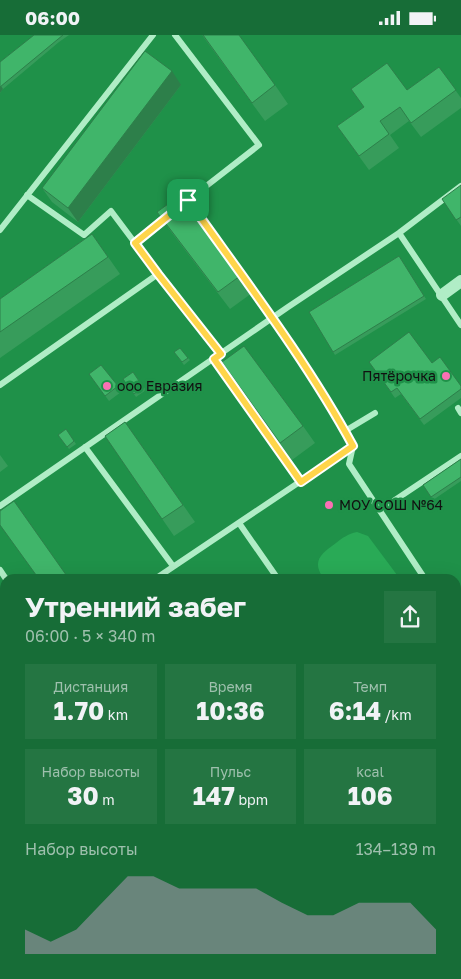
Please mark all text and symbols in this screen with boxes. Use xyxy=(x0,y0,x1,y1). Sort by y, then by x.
text: 06:00 xyxy=(25,6,80,29)
pin xyxy=(167,179,209,221)
icon: arrive xyxy=(174,186,202,214)
place label: Пятёрочка xyxy=(362,367,436,384)
marker: Пятёрочка xyxy=(440,370,452,382)
place label: ооо Евразия xyxy=(117,377,203,394)
marker: ооо Евразия xyxy=(101,380,113,392)
place label: МОУ СОШ №64 xyxy=(339,496,443,513)
marker: МОУ СОШ №64 xyxy=(323,499,335,511)
text: Утренний забег xyxy=(25,590,246,623)
button: share xyxy=(384,591,436,643)
text: 06:00 · 5 × 340 m xyxy=(25,626,155,646)
text: Дистанция xyxy=(54,678,128,695)
text: Время xyxy=(208,678,253,695)
text: Темп xyxy=(353,678,387,695)
text: 1.70 xyxy=(54,695,104,726)
text: 10:36 xyxy=(196,695,265,726)
text: 6:14 xyxy=(329,695,381,726)
text: km xyxy=(104,706,128,723)
text: /km xyxy=(381,706,412,723)
text: Набор высоты xyxy=(42,763,140,780)
text: Пульс xyxy=(210,763,251,780)
text: kcal xyxy=(356,763,384,780)
text: 30 xyxy=(67,780,99,811)
text: 147 xyxy=(193,780,235,811)
text: 106 xyxy=(348,780,393,811)
text: m xyxy=(99,791,115,808)
text: bpm xyxy=(235,791,268,808)
text: Набор высоты xyxy=(25,839,138,859)
text: 134–139 m xyxy=(356,839,436,859)

